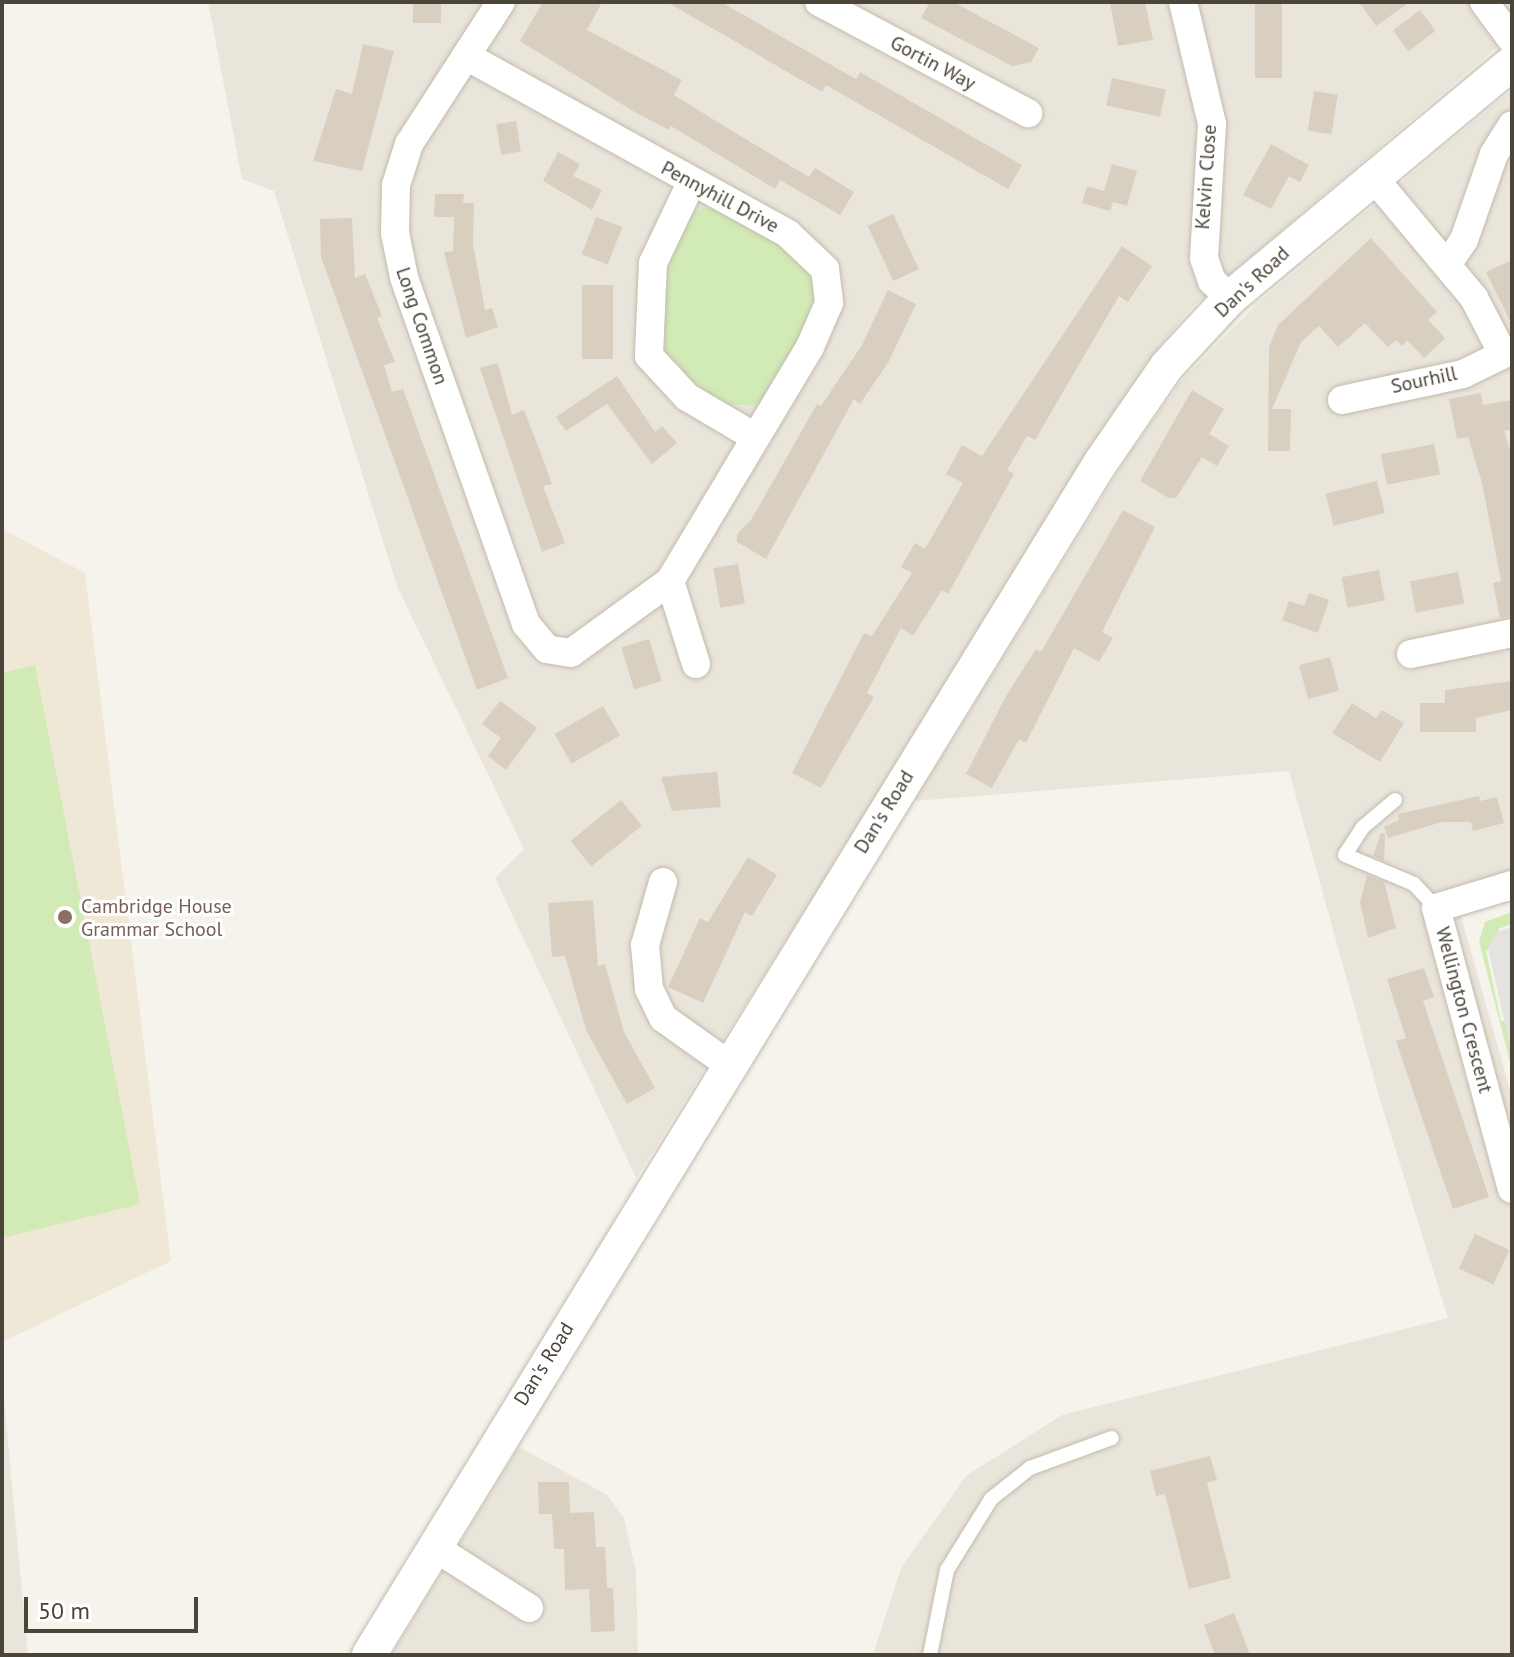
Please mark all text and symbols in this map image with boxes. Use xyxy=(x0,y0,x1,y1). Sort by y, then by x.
street label: Gortin Way xyxy=(886,30,980,96)
street label: Kelvin Close xyxy=(1190,124,1222,230)
street label: Pennyhill Drive xyxy=(657,156,783,238)
street label: Dan's Road xyxy=(1210,241,1294,323)
street label: Long Common xyxy=(391,264,453,388)
street label: Sourhill xyxy=(1389,361,1459,399)
street label: Dan's Road xyxy=(849,766,919,858)
place label: Cambridge House Grammar School xyxy=(81,894,232,941)
marker: Cambridge House Grammar School xyxy=(56,908,74,926)
street label: Wellington Crescent xyxy=(1430,924,1498,1096)
street label: Dan's Road xyxy=(509,1318,579,1410)
scale bar xyxy=(28,1581,202,1631)
text: 50 m xyxy=(38,1595,90,1626)

